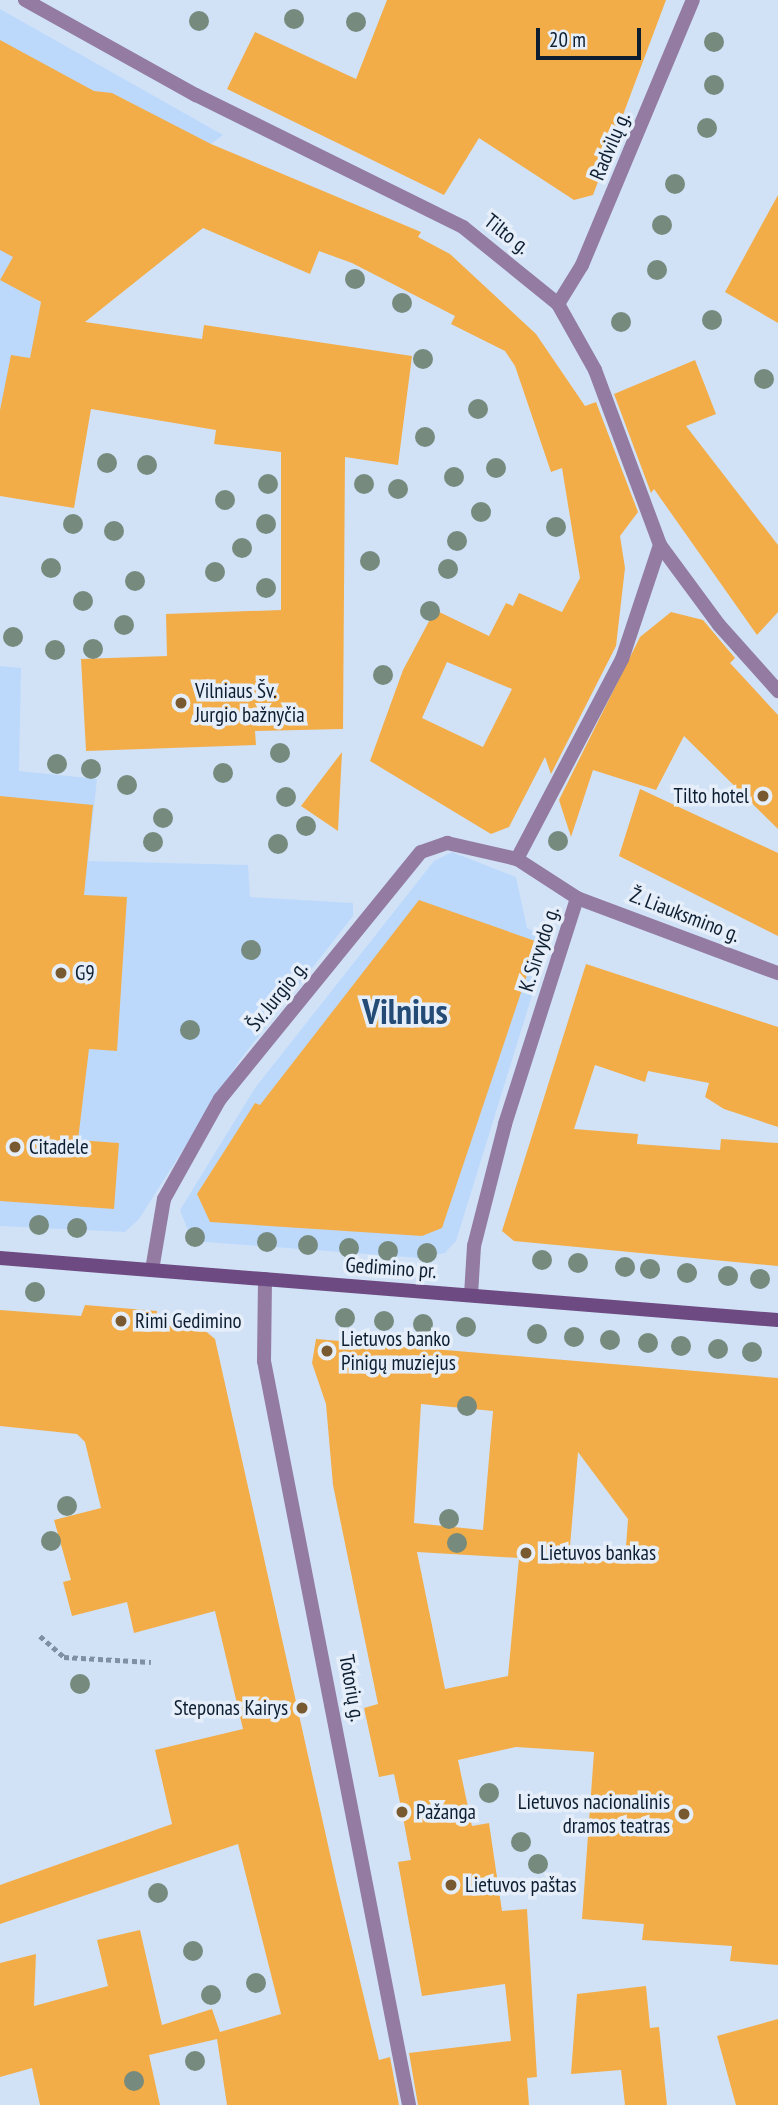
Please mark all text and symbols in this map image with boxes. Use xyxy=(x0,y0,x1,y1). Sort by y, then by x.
scale bar xyxy=(540,14,645,58)
text: 20 m xyxy=(549,26,586,53)
street label: Radvilų g. xyxy=(584,108,636,184)
street label: Tilto g. xyxy=(479,208,535,260)
place label: Vilniaus Šv. Jurgio bažnyčia xyxy=(195,678,305,728)
marker: Vilniaus Šv. Jurgio bažnyčia xyxy=(173,695,189,711)
place label: Tilto hotel xyxy=(674,783,749,809)
marker: Tilto hotel xyxy=(755,788,771,804)
street label: Ž. Liauksmino g. xyxy=(626,882,744,948)
street label: K. Sirvydo g. xyxy=(513,903,565,995)
street label: Šv. Jurgio g. xyxy=(241,955,313,1037)
place label: G9 xyxy=(75,960,95,986)
marker: G9 xyxy=(53,965,69,981)
district label: Vilnius xyxy=(362,990,448,1032)
place label: Citadele xyxy=(29,1134,89,1160)
marker: Citadele xyxy=(7,1139,23,1155)
street label: Gedimino pr. xyxy=(345,1252,437,1284)
place label: Rimi Gedimino xyxy=(135,1308,241,1334)
marker: Rimi Gedimino xyxy=(113,1313,129,1329)
place label: Lietuvos banko Pinigų muziejus xyxy=(341,1326,456,1376)
marker: Lietuvos banko Pinigų muziejus xyxy=(319,1343,335,1359)
place label: Lietuvos bankas xyxy=(540,1540,656,1566)
marker: Lietuvos bankas xyxy=(518,1545,534,1561)
street label: Totorių g. xyxy=(334,1652,370,1724)
place label: Steponas Kairys xyxy=(174,1695,288,1721)
marker: Steponas Kairys xyxy=(294,1700,310,1716)
place label: Lietuvos nacionalinis dramos teatras xyxy=(518,1789,670,1839)
place label: Pažanga xyxy=(416,1799,476,1825)
marker: Pažanga xyxy=(394,1804,410,1820)
marker: Lietuvos nacionalinis dramos teatras xyxy=(676,1806,692,1822)
place label: Lietuvos paštas xyxy=(465,1872,577,1898)
marker: Lietuvos paštas xyxy=(443,1877,459,1893)

